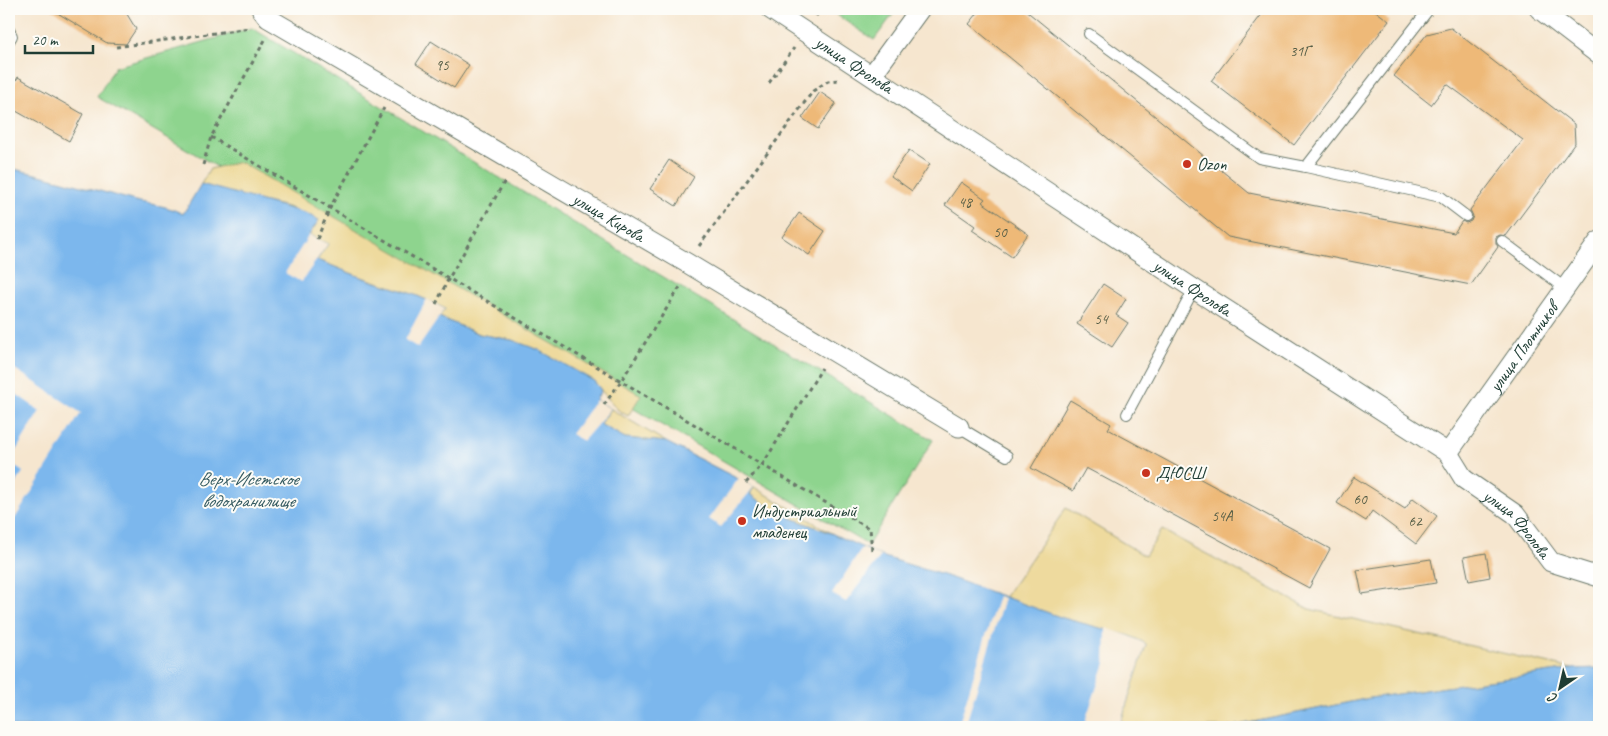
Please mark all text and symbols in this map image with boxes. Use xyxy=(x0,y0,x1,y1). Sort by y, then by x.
scale bar xyxy=(25,22,92,54)
street label: улица Фролова xyxy=(810,30,899,99)
text: 20 m xyxy=(32,31,59,50)
house number: 31Г xyxy=(1290,42,1313,61)
house number: 95 xyxy=(435,56,450,75)
place label: Ozon xyxy=(1197,153,1227,175)
marker: Ozon xyxy=(1181,158,1193,170)
street label: улица Кирова xyxy=(568,187,650,248)
house number: 48 xyxy=(958,193,973,212)
house number: 50 xyxy=(993,223,1008,242)
street label: улица Фролова xyxy=(1148,254,1237,322)
street label: улица Плотников xyxy=(1483,294,1565,397)
house number: 54 xyxy=(1094,310,1109,329)
place label: ДЮСШ xyxy=(1156,462,1208,484)
water label: Верх-Исетское водохранилище xyxy=(198,467,300,513)
marker: ДЮСШ xyxy=(1140,467,1152,479)
street label: улица Фролова xyxy=(1478,484,1556,564)
house number: 60 xyxy=(1353,490,1368,509)
place label: Индустриальный младенец xyxy=(752,500,858,543)
house number: 54А xyxy=(1211,507,1234,526)
house number: 62 xyxy=(1408,512,1423,531)
marker: Индустриальный младенец xyxy=(736,515,748,527)
north arrow xyxy=(1536,664,1586,714)
text: С xyxy=(1544,688,1561,707)

